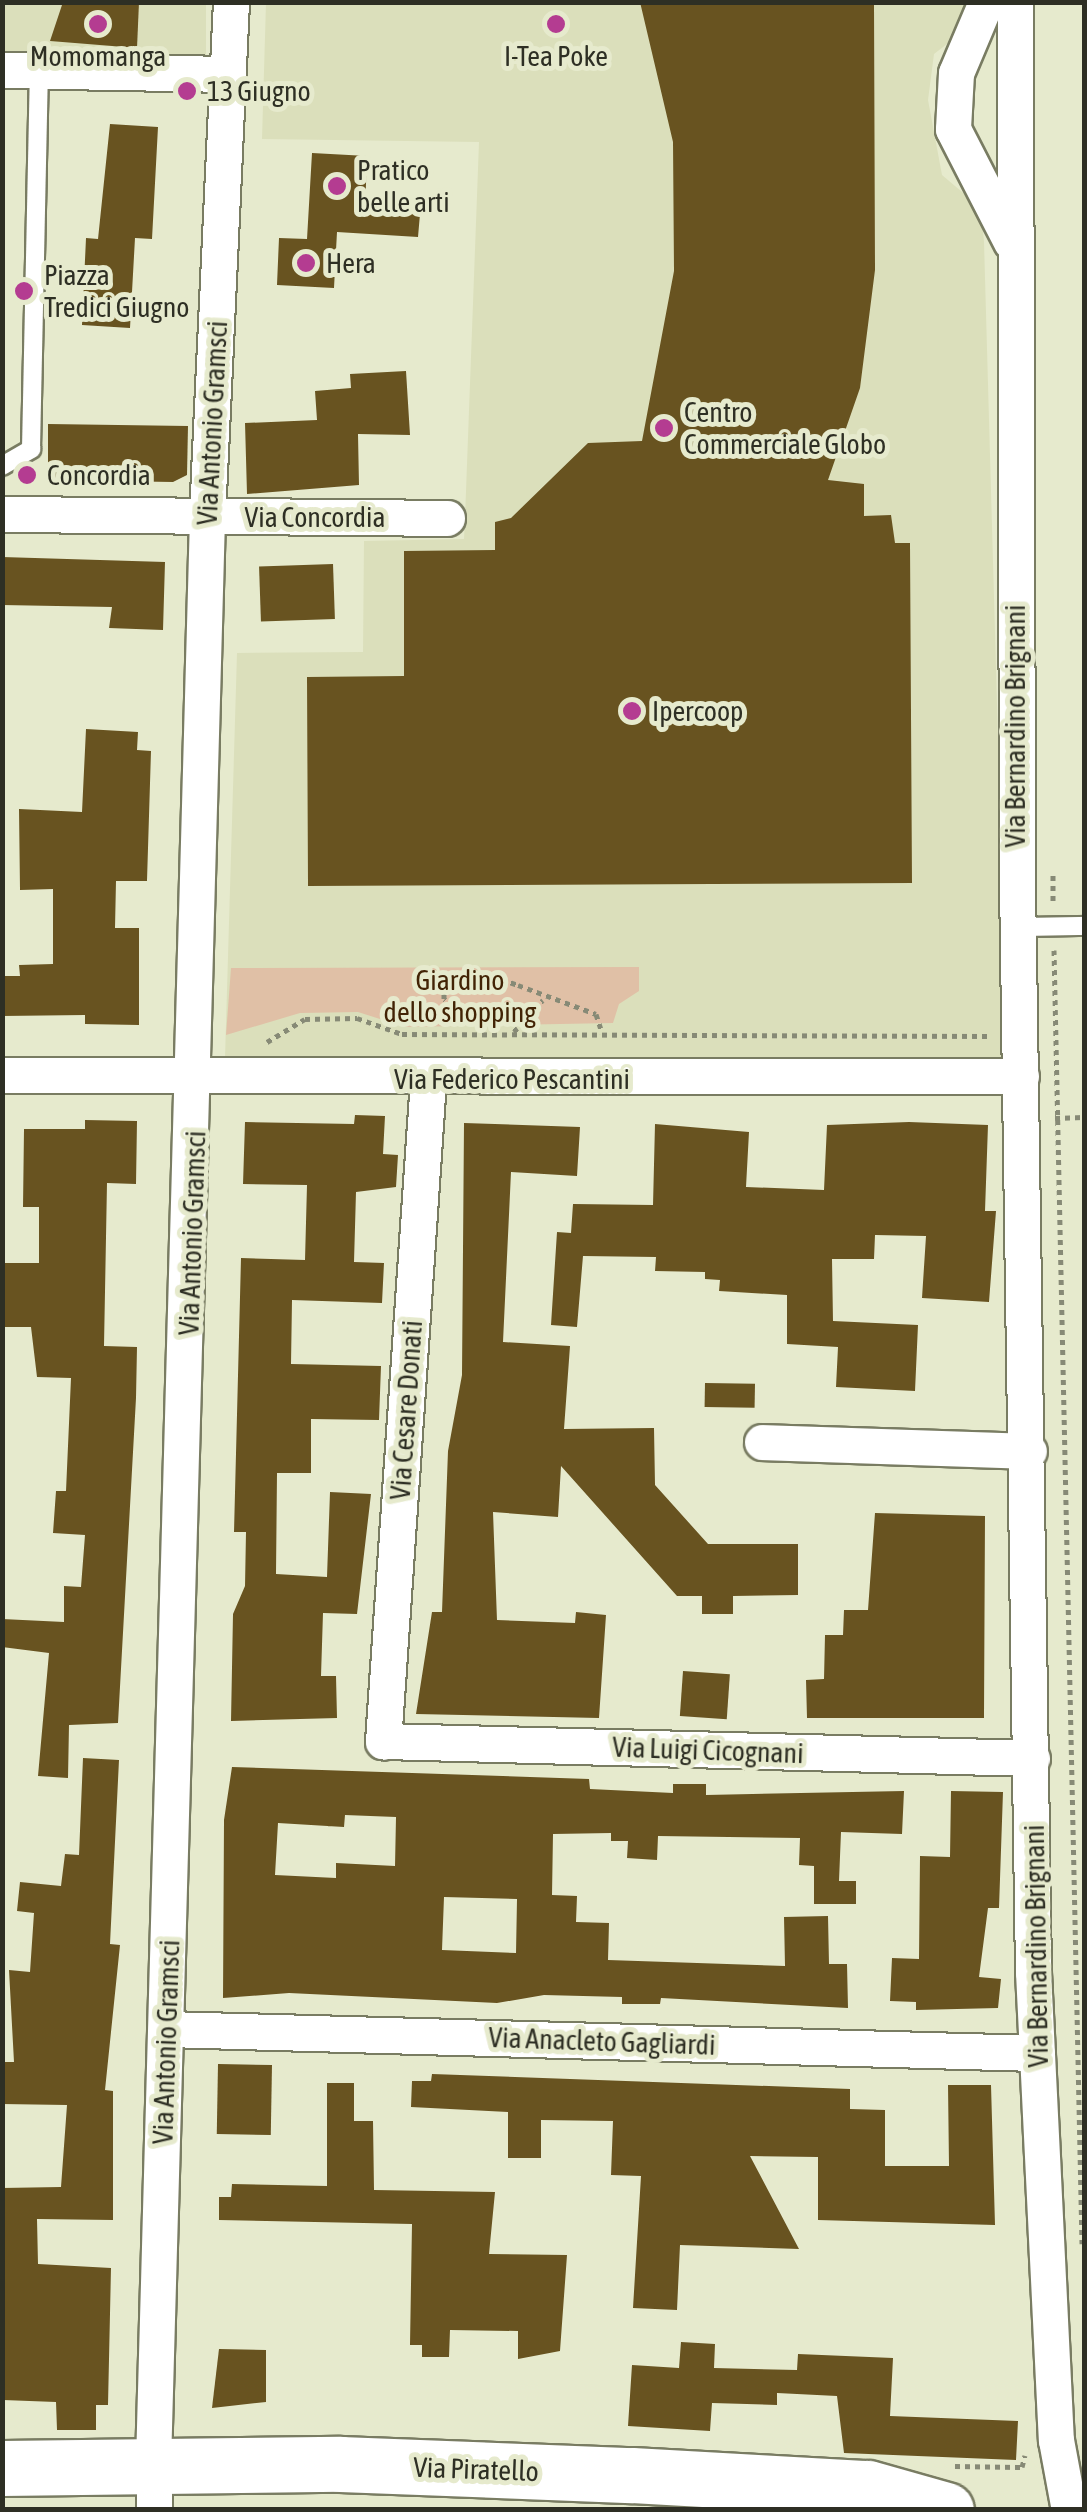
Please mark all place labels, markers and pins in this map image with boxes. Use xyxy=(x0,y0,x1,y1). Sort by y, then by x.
marker: Momomanga xyxy=(87,13,109,35)
marker: I-Tea Poke xyxy=(545,13,567,35)
place label: Momomanga xyxy=(30,39,166,73)
place label: I-Tea Poke xyxy=(504,39,608,73)
place label: 13 Giugno xyxy=(207,74,311,108)
marker: 13 Giugno xyxy=(176,80,198,102)
place label: Pratico belle arti xyxy=(357,153,450,219)
marker: Pratico belle arti xyxy=(326,175,348,197)
place label: Hera xyxy=(326,246,376,280)
marker: Hera xyxy=(295,252,317,274)
place label: Piazza Tredici Giugno xyxy=(44,258,189,324)
marker: Piazza Tredici Giugno xyxy=(13,280,35,302)
place label: Centro Commerciale Globo xyxy=(684,395,886,461)
marker: Centro Commerciale Globo xyxy=(653,417,675,439)
place label: Concordia xyxy=(47,458,151,492)
marker: Concordia xyxy=(16,464,38,486)
place label: Ipercoop xyxy=(652,694,743,728)
marker: Ipercoop xyxy=(621,700,643,722)

